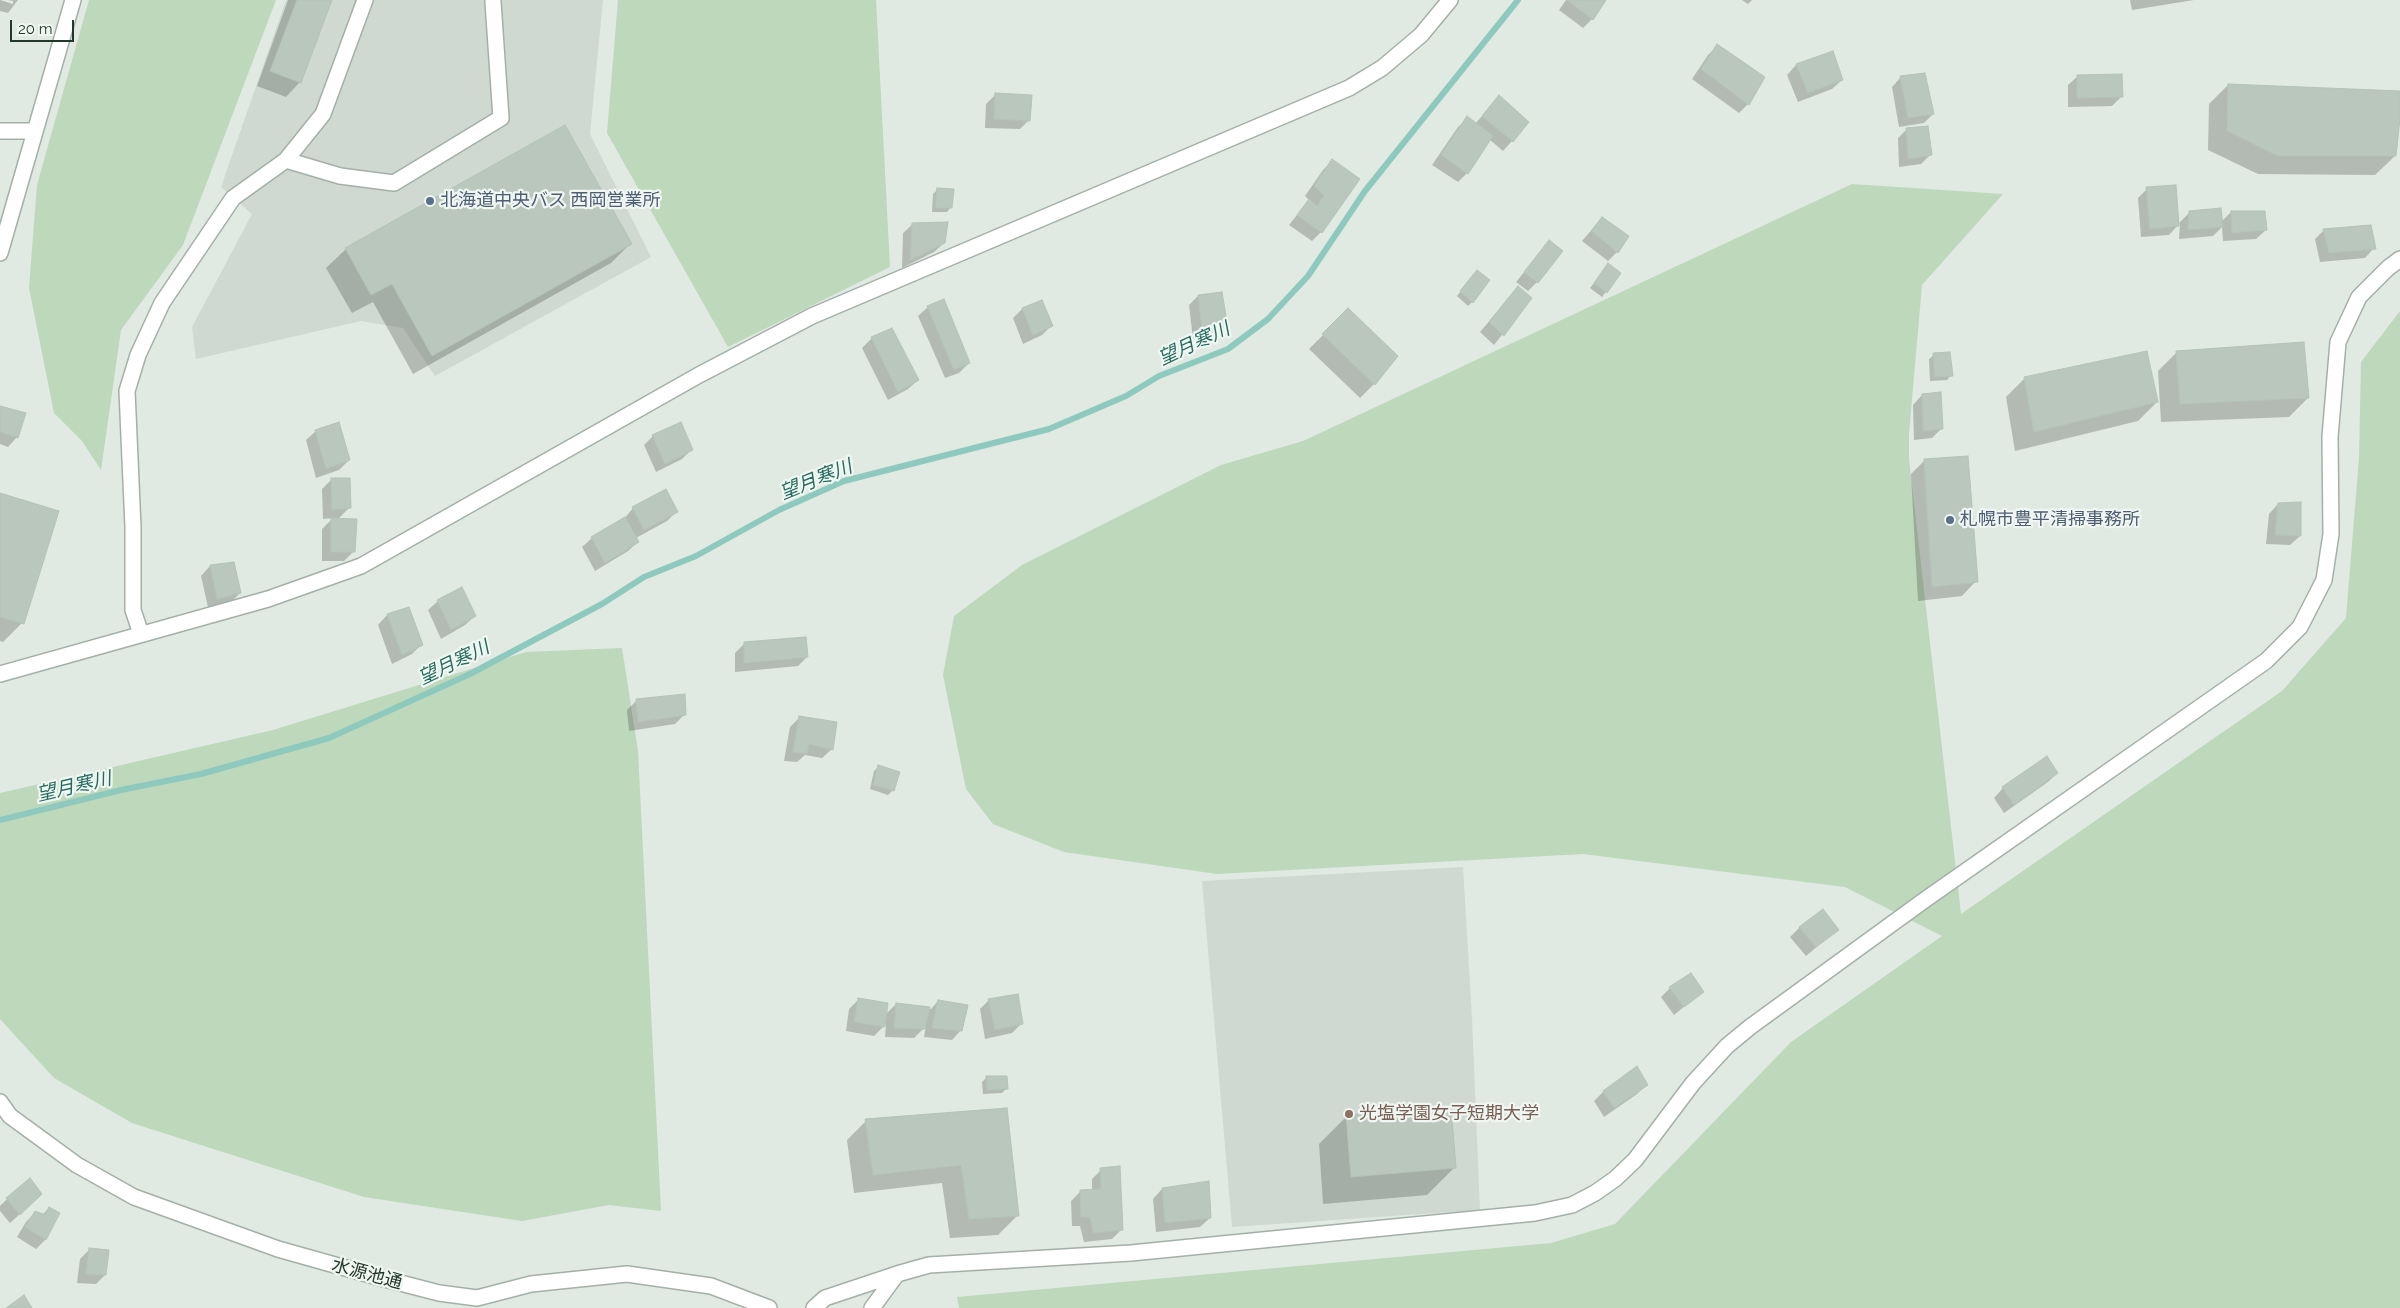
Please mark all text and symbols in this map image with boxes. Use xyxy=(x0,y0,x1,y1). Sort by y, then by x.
scale bar xyxy=(12,10,76,42)
text: 20 m xyxy=(18,20,53,38)
place label: 北海道中央バス 西岡営業所 xyxy=(440,190,661,212)
marker: 北海道中央バス 西岡営業所 xyxy=(424,195,436,207)
water label: 望月寒川 xyxy=(1155,318,1233,370)
water label: 望月寒川 xyxy=(776,455,856,505)
place label: 札幌市豊平清掃事務所 xyxy=(1960,509,2140,531)
marker: 札幌市豊平清掃事務所 xyxy=(1944,514,1956,526)
water label: 望月寒川 xyxy=(415,636,493,690)
water label: 望月寒川 xyxy=(34,767,114,807)
place label: 光塩学園女子短期大学 xyxy=(1359,1103,1539,1125)
marker: 光塩学園女子短期大学 xyxy=(1343,1108,1355,1120)
street label: 水源池通 xyxy=(329,1254,405,1294)

